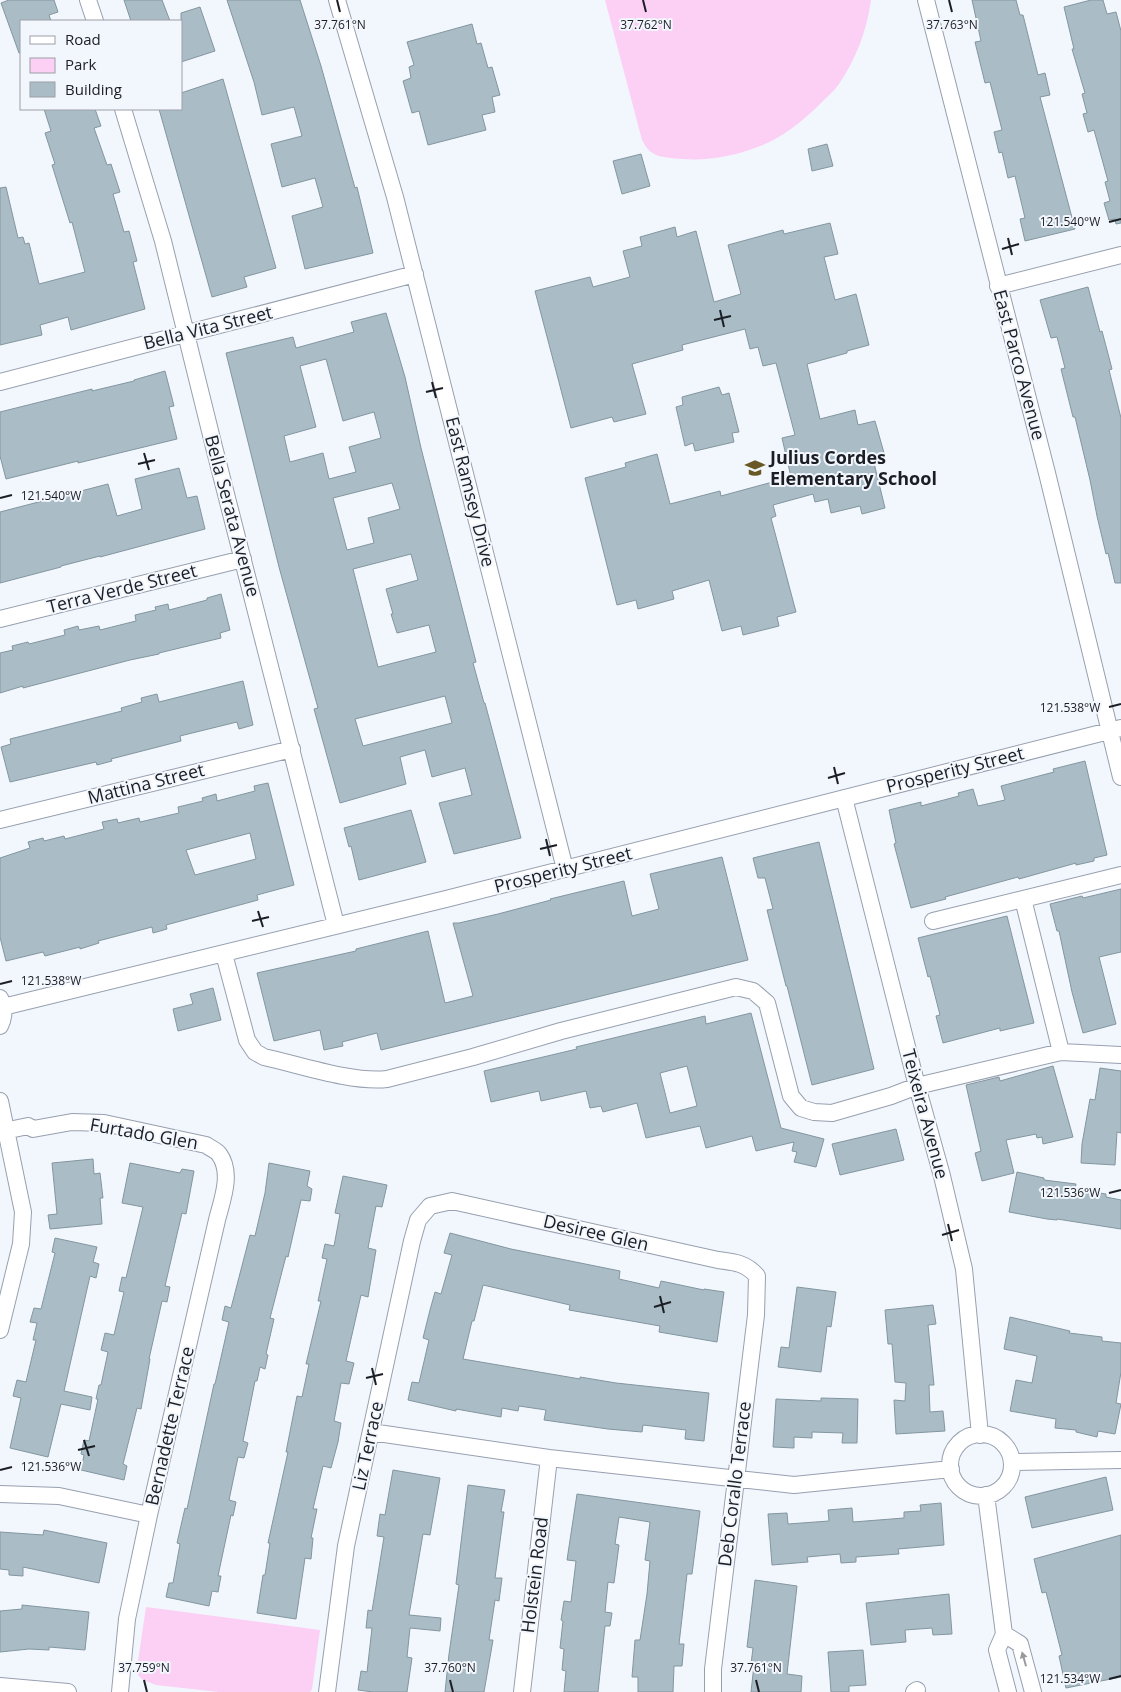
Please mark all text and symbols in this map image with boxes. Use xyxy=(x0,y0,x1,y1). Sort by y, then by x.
text: 37.761°N xyxy=(314,16,366,33)
text: 37.762°N xyxy=(620,16,672,33)
text: 37.763°N xyxy=(926,16,978,33)
legend xyxy=(20,20,182,110)
text: Road xyxy=(65,29,101,49)
text: Park xyxy=(65,54,96,74)
text: Building xyxy=(65,79,122,99)
text: 121.540°W xyxy=(1040,213,1100,230)
street label: East Parco Avenue xyxy=(988,287,1052,443)
street label: Bella Vita Street xyxy=(141,299,275,355)
street label: East Ramsey Drive xyxy=(441,414,501,569)
street label: Bella Serata Avenue xyxy=(200,432,266,599)
place label: Julius Cordes Elementary School xyxy=(768,445,937,490)
school or university icon: Julius Cordes Elementary School xyxy=(744,457,766,479)
text: 121.540°W xyxy=(21,487,81,504)
street label: Terra Verde Street xyxy=(44,558,199,618)
text: 121.538°W xyxy=(1040,699,1100,716)
street label: Prosperity Street xyxy=(883,740,1026,798)
street label: Mattina Street xyxy=(85,757,207,809)
street label: Prosperity Street xyxy=(491,840,634,898)
text: 121.538°W xyxy=(21,972,81,989)
street label: Teixeira Avenue xyxy=(897,1046,955,1181)
street label: Furtado Glen xyxy=(88,1112,200,1154)
text: 121.536°W xyxy=(1040,1184,1100,1201)
street label: Desiree Glen xyxy=(541,1208,651,1256)
street label: Bernadette Terrace xyxy=(139,1344,199,1508)
street label: Liz Terrace xyxy=(346,1399,388,1493)
street label: Deb Corallo Terrace xyxy=(712,1400,756,1568)
text: 121.536°W xyxy=(21,1458,81,1475)
street label: Holstein Road xyxy=(515,1515,553,1634)
one-way arrow xyxy=(1019,1651,1027,1666)
text: 37.759°N xyxy=(118,1659,170,1676)
text: 37.760°N xyxy=(424,1659,476,1676)
text: 37.761°N xyxy=(730,1659,782,1676)
text: 121.534°W xyxy=(1040,1670,1100,1687)

